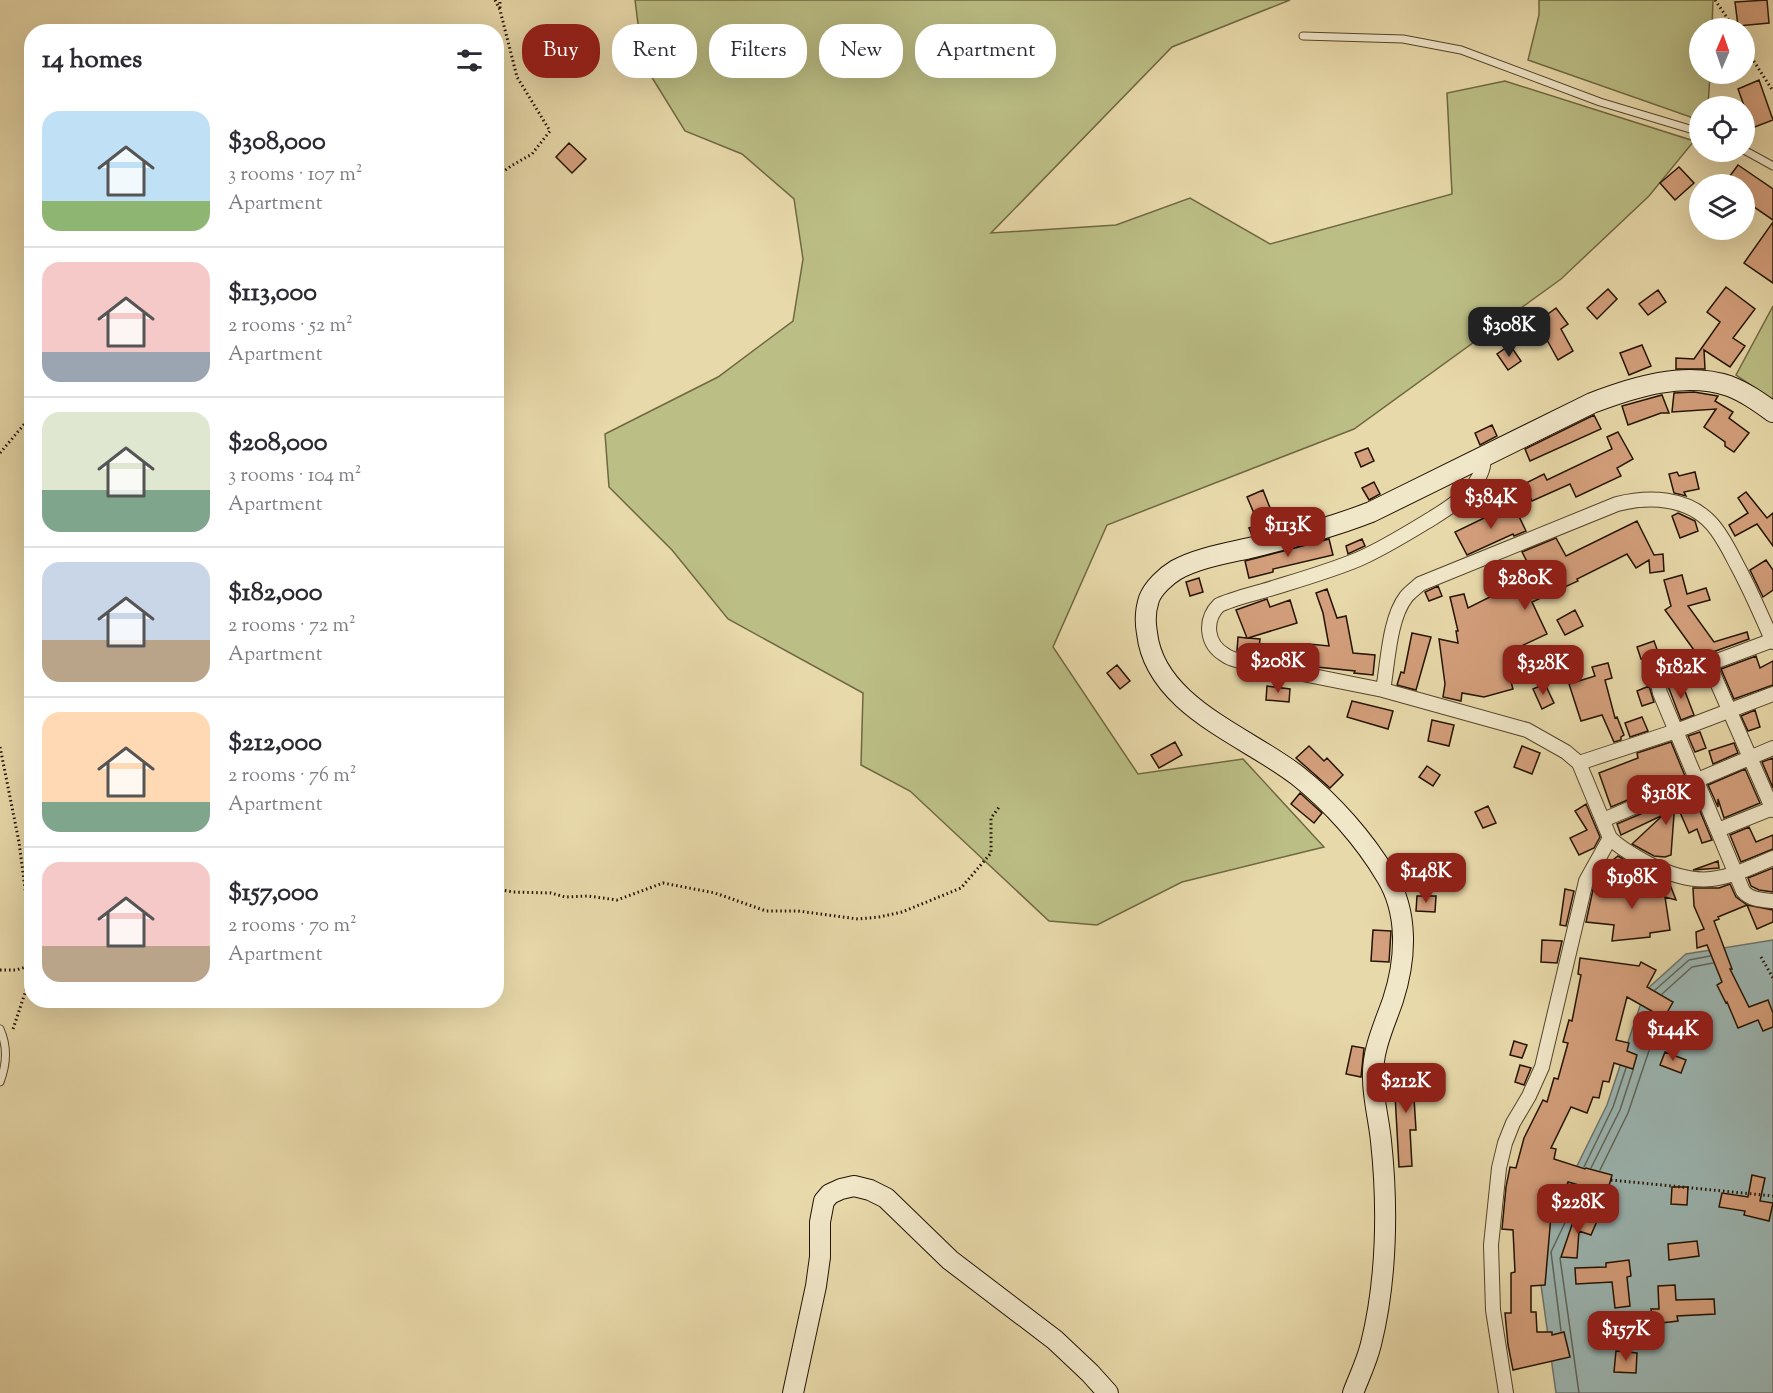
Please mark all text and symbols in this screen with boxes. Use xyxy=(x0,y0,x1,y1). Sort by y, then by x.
north arrow xyxy=(1689,18,1755,84)
map controls xyxy=(1689,18,1755,240)
chip: Buy xyxy=(522,24,600,78)
chip: Rent xyxy=(612,24,697,78)
chip: Filters xyxy=(709,24,807,78)
chip: New xyxy=(819,24,903,78)
chip: Apartment xyxy=(915,24,1056,78)
text: 14 homes xyxy=(42,42,142,79)
icon: filters xyxy=(453,44,486,77)
button: locate xyxy=(1689,96,1755,162)
text: $308,000 xyxy=(228,124,326,161)
icon: home xyxy=(90,135,162,207)
text: 3 rooms · 107 m² xyxy=(228,161,362,190)
button: layers xyxy=(1689,174,1755,240)
text: Apartment xyxy=(228,190,323,219)
text: $113,000 xyxy=(228,275,317,312)
icon: home xyxy=(90,286,162,358)
pin: $308K xyxy=(1467,307,1551,358)
text: 2 rooms · 52 m² xyxy=(228,312,353,341)
text: $308K xyxy=(1482,312,1536,341)
text: Apartment xyxy=(228,341,323,370)
text: $208,000 xyxy=(228,425,328,462)
icon: home xyxy=(90,436,162,508)
text: 3 rooms · 104 m² xyxy=(228,462,362,491)
pin: $384K xyxy=(1449,479,1533,530)
text: $384K xyxy=(1464,484,1518,513)
text: Apartment xyxy=(228,491,323,520)
pin: $113K xyxy=(1246,507,1330,558)
text: $113K xyxy=(1265,512,1311,541)
pin: $280K xyxy=(1483,560,1567,611)
text: $280K xyxy=(1497,565,1553,594)
text: $182,000 xyxy=(228,575,323,612)
icon: home xyxy=(90,586,162,658)
text: 2 rooms · 72 m² xyxy=(228,612,356,641)
text: Apartment xyxy=(228,641,323,670)
pin: $208K xyxy=(1236,643,1320,694)
pin: $328K xyxy=(1501,645,1585,696)
text: $208K xyxy=(1250,648,1306,677)
pin: $182K xyxy=(1639,649,1723,700)
text: $328K xyxy=(1517,650,1569,679)
text: $182K xyxy=(1655,654,1707,683)
text: $212,000 xyxy=(228,725,322,762)
icon: home xyxy=(90,736,162,808)
text: 2 rooms · 76 m² xyxy=(228,762,356,791)
pin: $318K xyxy=(1624,775,1708,826)
text: $318K xyxy=(1641,780,1691,809)
text: Apartment xyxy=(228,791,323,820)
pin: $148K xyxy=(1384,853,1468,904)
text: $148K xyxy=(1400,858,1452,887)
pin: $198K xyxy=(1590,859,1674,910)
text: $198K xyxy=(1606,864,1658,893)
text: $157,000 xyxy=(228,875,318,912)
icon: home xyxy=(90,886,162,958)
text: 2 rooms · 70 m² xyxy=(228,912,357,941)
text: Apartment xyxy=(228,941,323,970)
pin: $144K xyxy=(1631,1011,1715,1062)
text: $144K xyxy=(1647,1016,1699,1045)
pin: $212K xyxy=(1364,1063,1448,1114)
text: $212K xyxy=(1381,1068,1431,1097)
pin: $228K xyxy=(1536,1184,1620,1235)
text: $228K xyxy=(1551,1189,1605,1218)
pin: $157K xyxy=(1584,1311,1668,1362)
text: $157K xyxy=(1602,1316,1650,1345)

